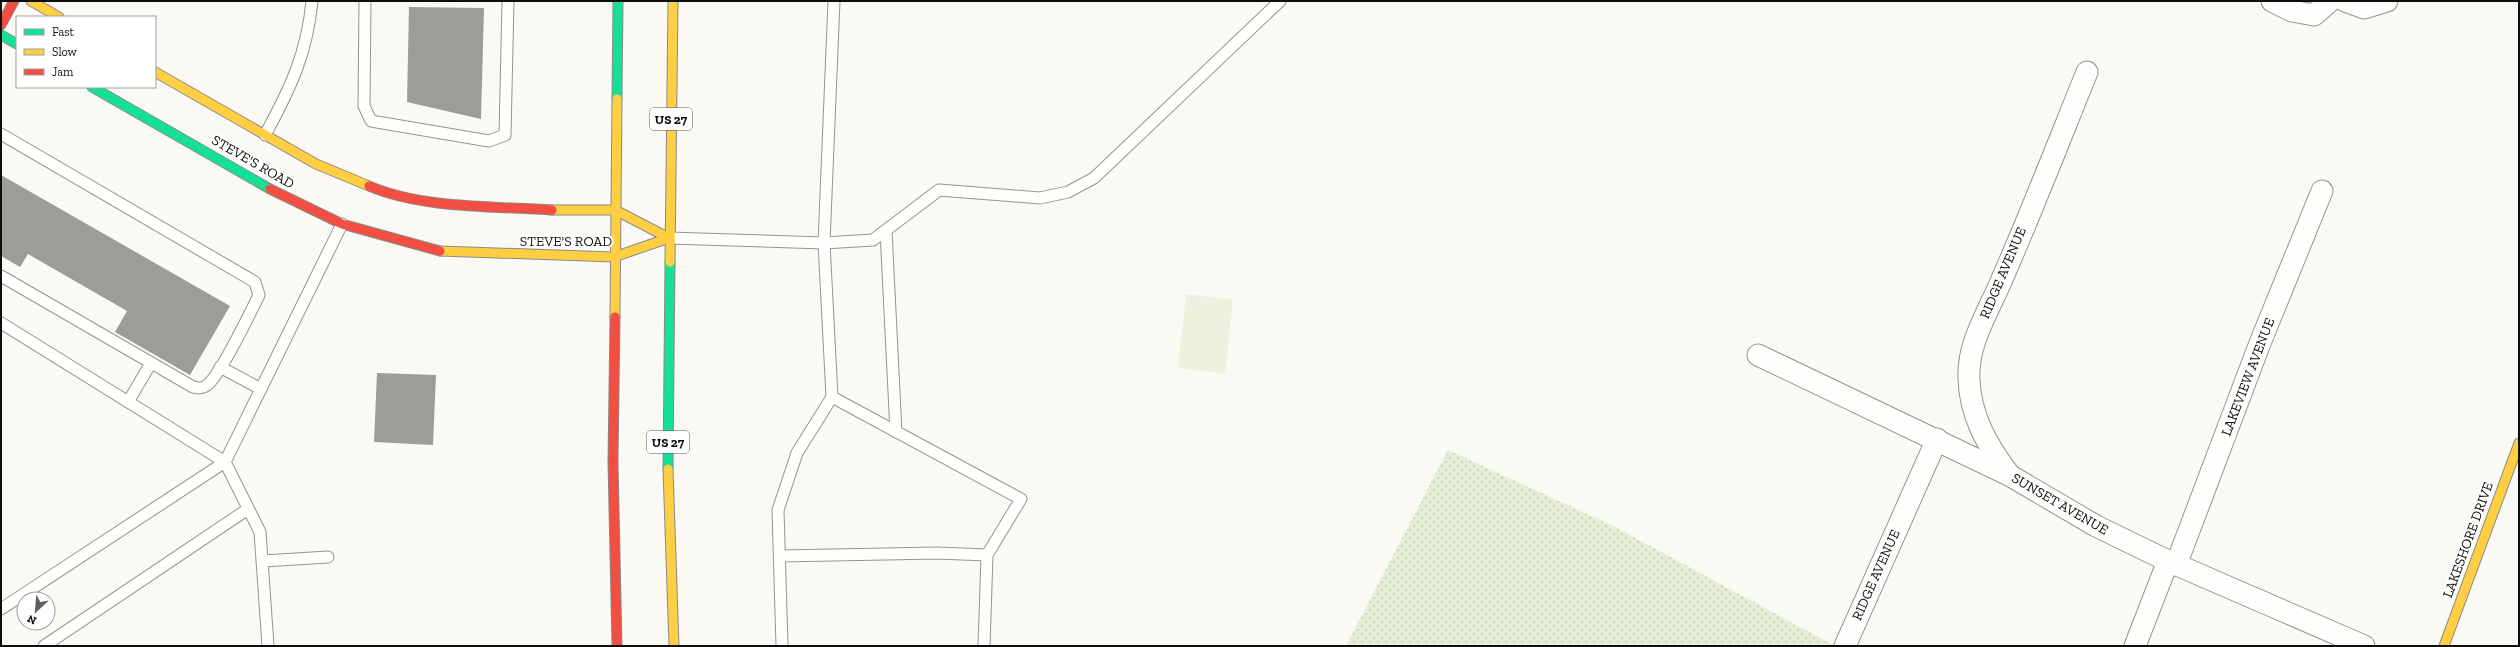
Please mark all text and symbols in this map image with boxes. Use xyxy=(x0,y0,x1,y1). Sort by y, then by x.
legend xyxy=(16,16,156,88)
text: Fast xyxy=(52,25,75,39)
text: Slow xyxy=(52,45,78,59)
text: Jam xyxy=(52,65,74,79)
road number: US 27 xyxy=(650,108,692,130)
street label: STEVE'S ROAD xyxy=(209,132,297,192)
street label: RIDGE AVENUE xyxy=(1976,225,2030,321)
street label: STEVE'S ROAD xyxy=(520,233,612,250)
street label: LAKEVIEW AVENUE xyxy=(2218,316,2278,438)
road number: US 27 xyxy=(647,431,689,453)
street label: SUNSET AVENUE xyxy=(2009,469,2111,539)
street label: LAKESHORE DRIVE xyxy=(2439,480,2497,600)
street label: RIDGE AVENUE xyxy=(1848,527,1904,623)
north arrow xyxy=(16,591,56,631)
text: N xyxy=(25,612,38,627)

